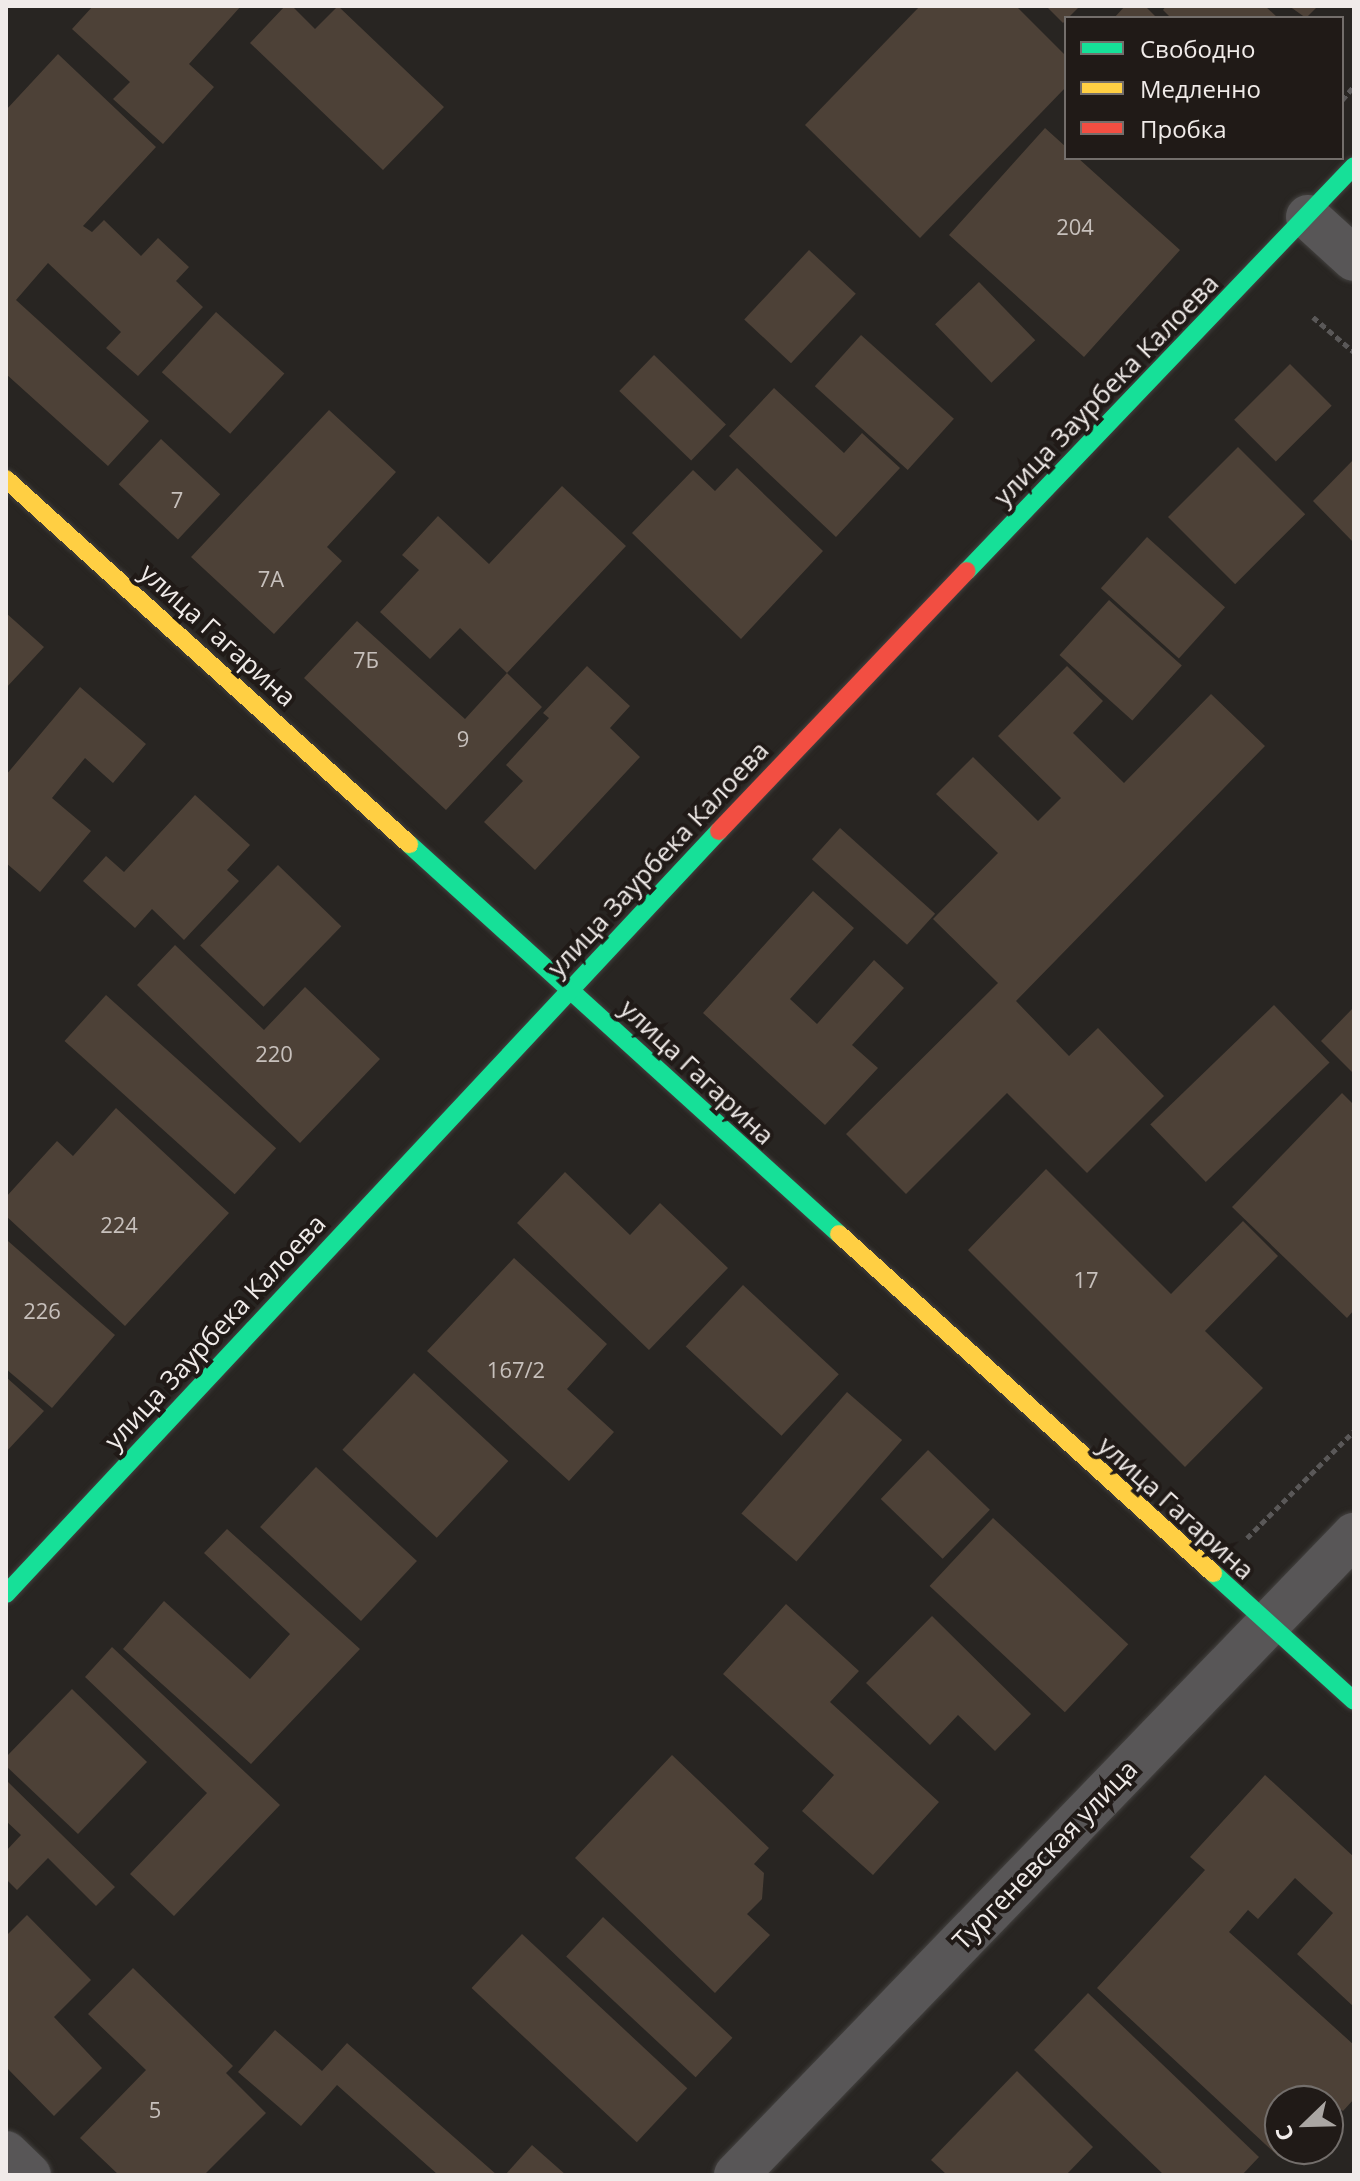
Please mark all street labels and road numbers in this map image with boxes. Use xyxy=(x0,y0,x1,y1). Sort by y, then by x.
street label: улица Заурбека Калоева xyxy=(987,268,1225,512)
street label: улица Гагарина xyxy=(134,557,302,713)
street label: улица Заурбека Калоева xyxy=(541,735,775,983)
street label: улица Гагарина xyxy=(614,993,780,1151)
street label: улица Заурбека Калоева xyxy=(98,1208,332,1456)
street label: улица Гагарина xyxy=(1092,1430,1260,1586)
street label: Тургеневская улица xyxy=(946,1754,1144,1956)

